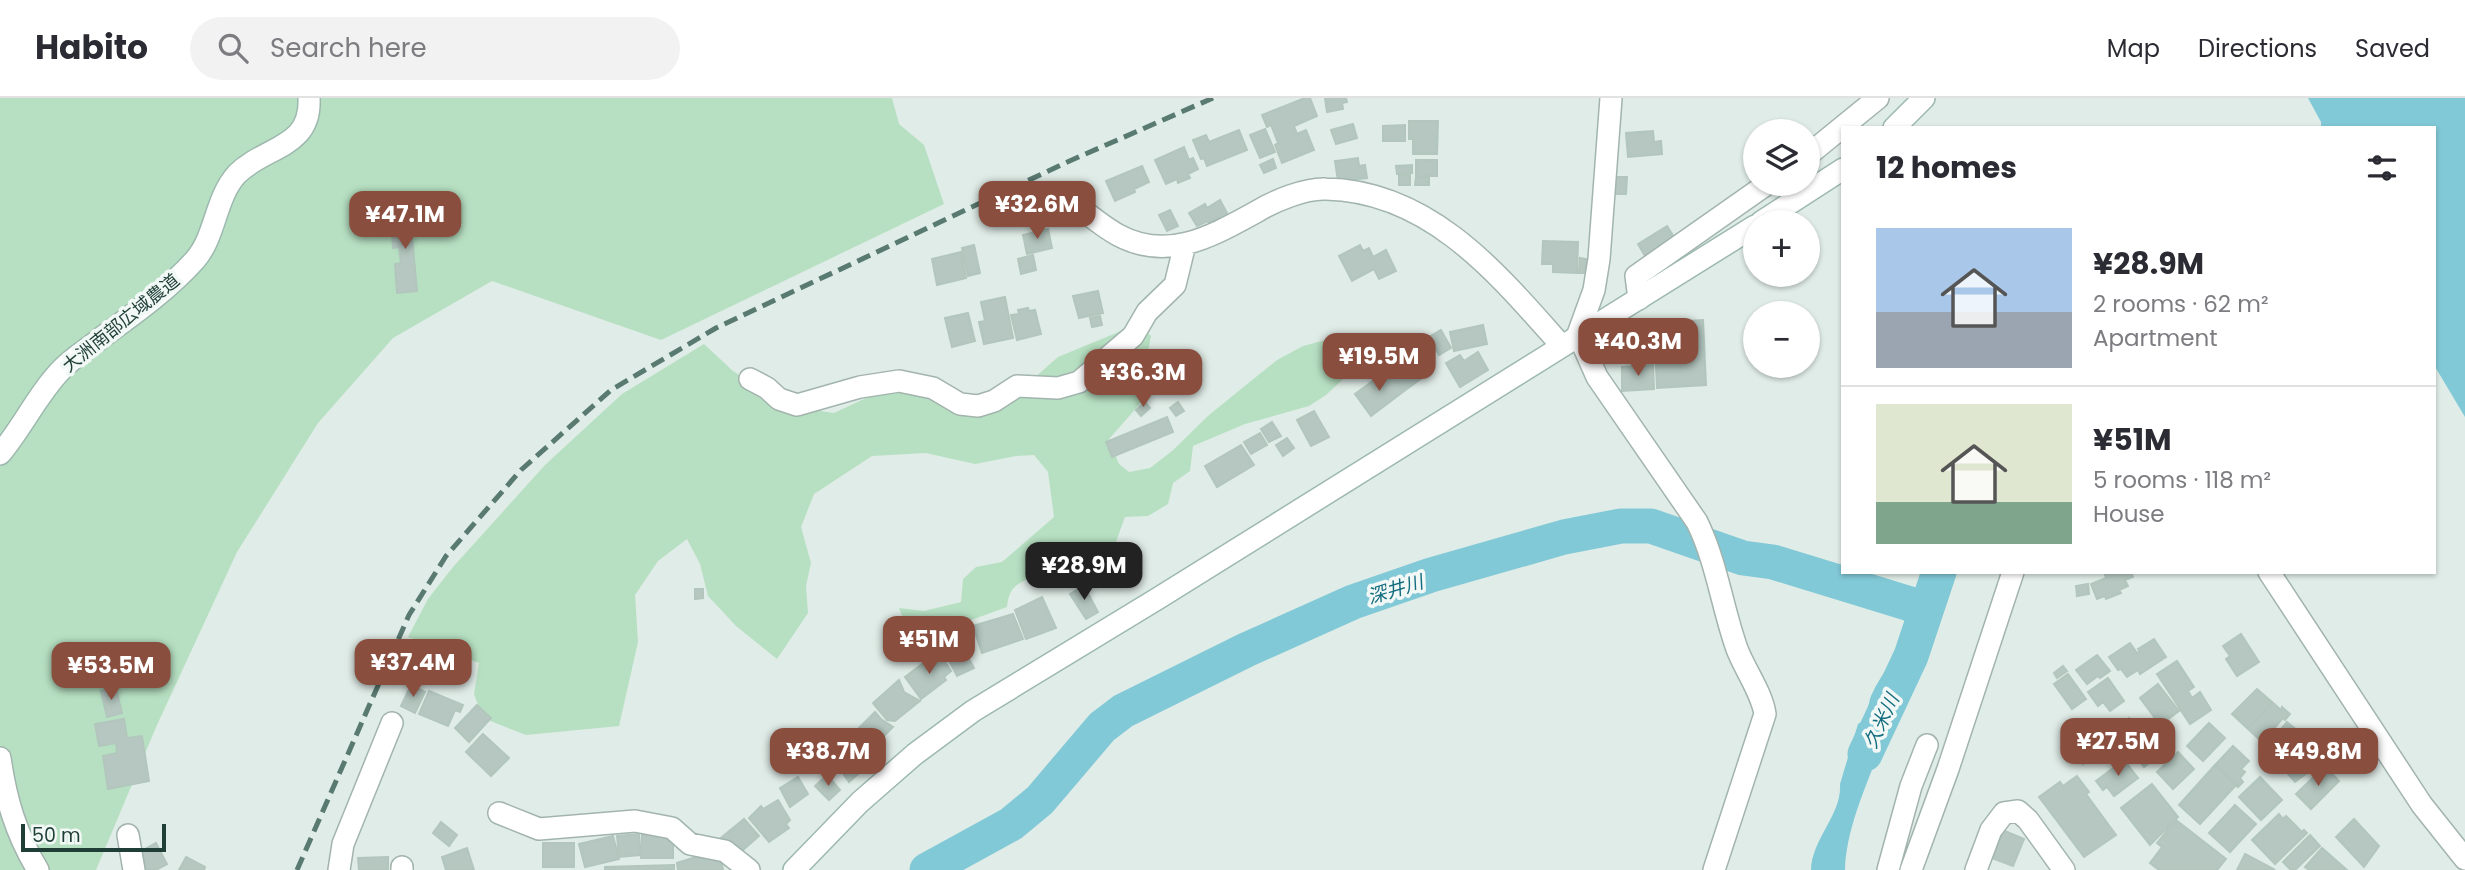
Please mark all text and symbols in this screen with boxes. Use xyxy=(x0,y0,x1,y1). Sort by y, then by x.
search box xyxy=(190,17,680,80)
text: Habito xyxy=(35,24,148,71)
icon: search xyxy=(214,29,252,67)
text: Search here xyxy=(270,30,427,66)
text: Map xyxy=(2107,32,2160,65)
text: Directions xyxy=(2198,32,2317,65)
text: Saved xyxy=(2355,32,2430,65)
map controls xyxy=(1743,119,1820,378)
button: layers xyxy=(1743,119,1820,196)
text: 12 homes xyxy=(1876,146,2017,189)
icon: filters xyxy=(2363,149,2401,187)
pin: ¥32.6M xyxy=(980,181,1094,241)
text: ¥32.6M xyxy=(995,188,1079,220)
pin: ¥47.1M xyxy=(348,192,462,251)
text: ¥47.1M xyxy=(365,198,445,230)
button: + xyxy=(1743,210,1820,287)
text: ¥28.9M xyxy=(2093,242,2204,285)
icon: home xyxy=(1932,256,2016,340)
street label: 大洲南部広域農道 xyxy=(57,268,185,378)
text: 2 rooms · 62 m² xyxy=(2093,288,2269,320)
button: − xyxy=(1743,301,1820,378)
pin: ¥40.3M xyxy=(1581,318,1695,378)
text: Apartment xyxy=(2093,322,2218,354)
text: ¥40.3M xyxy=(1594,325,1682,357)
pin: ¥19.5M xyxy=(1322,334,1436,393)
text: ¥19.5M xyxy=(1339,340,1419,372)
pin: ¥36.3M xyxy=(1086,350,1200,409)
text: ¥36.3M xyxy=(1100,356,1186,388)
text: ¥51M xyxy=(2093,418,2171,461)
icon: home xyxy=(1932,432,2016,516)
text: 5 rooms · 118 m² xyxy=(2093,464,2271,496)
text: House xyxy=(2093,498,2165,530)
pin: ¥28.9M xyxy=(1027,542,1141,602)
text: ¥28.9M xyxy=(1041,549,1127,581)
water label: 深井川 xyxy=(1364,568,1428,611)
pin: ¥51M xyxy=(888,616,970,676)
text: ¥51M xyxy=(899,623,959,655)
pin: ¥37.4M xyxy=(356,640,470,699)
pin: ¥53.5M xyxy=(54,642,168,702)
text: ¥37.4M xyxy=(371,646,455,678)
text: ¥53.5M xyxy=(68,649,154,681)
water label: 久米川 xyxy=(1857,688,1907,753)
pin: ¥27.5M xyxy=(2061,718,2175,778)
text: ¥27.5M xyxy=(2076,725,2160,757)
pin: ¥38.7M xyxy=(771,728,885,788)
pin: ¥49.8M xyxy=(2261,728,2375,788)
text: ¥38.7M xyxy=(786,735,870,767)
text: ¥49.8M xyxy=(2274,735,2362,767)
scale bar xyxy=(21,821,166,853)
text: 50 m xyxy=(32,822,81,849)

